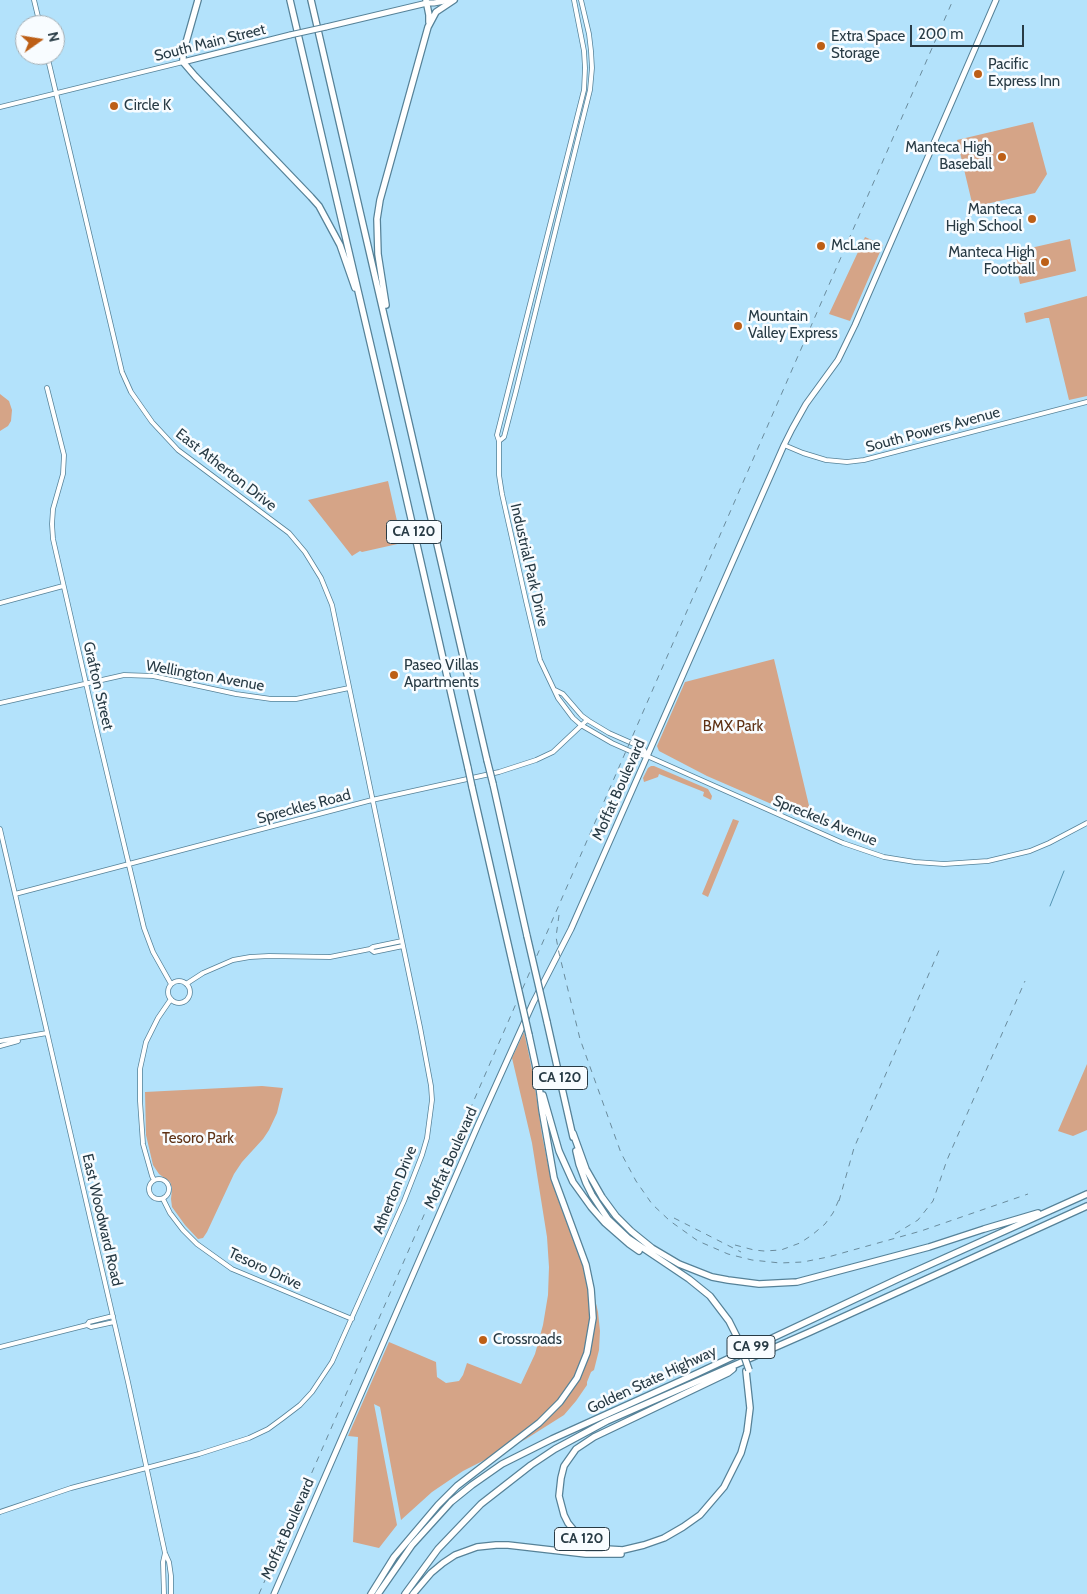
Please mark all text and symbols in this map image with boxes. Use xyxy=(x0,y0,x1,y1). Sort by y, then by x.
north arrow xyxy=(15,15,65,65)
scale bar xyxy=(912,15,1026,47)
street label: South Main Street xyxy=(152,20,268,66)
text: 200 m xyxy=(918,25,963,43)
place label: Extra Space Storage xyxy=(831,28,905,63)
text: N xyxy=(44,30,64,44)
marker: Extra Space Storage xyxy=(815,40,827,52)
place label: Pacific Express Inn xyxy=(988,56,1060,91)
marker: Pacific Express Inn xyxy=(972,68,984,80)
place label: Circle K xyxy=(124,97,171,115)
marker: Circle K xyxy=(108,100,120,112)
place label: Manteca High Baseball xyxy=(905,139,992,174)
marker: Manteca High Baseball xyxy=(996,151,1008,163)
place label: Manteca High School xyxy=(946,201,1022,236)
marker: Manteca High School xyxy=(1026,213,1038,225)
place label: McLane xyxy=(831,237,880,255)
marker: McLane xyxy=(815,240,827,252)
place label: Manteca High Football xyxy=(948,244,1035,279)
marker: Manteca High Football xyxy=(1039,256,1051,268)
place label: Mountain Valley Express xyxy=(748,308,838,343)
marker: Mountain Valley Express xyxy=(732,320,744,332)
street label: South Powers Avenue xyxy=(864,403,1002,457)
street label: East Atherton Drive xyxy=(172,425,280,515)
street label: Industrial Park Drive xyxy=(506,502,552,628)
road number: CA 120 xyxy=(386,520,442,544)
street label: Grafton Street xyxy=(79,640,117,732)
street label: Wellington Avenue xyxy=(144,657,266,695)
place label: Paseo Villas Apartments xyxy=(404,657,479,692)
marker: Paseo Villas Apartments xyxy=(388,669,400,681)
park label: BMX Park xyxy=(703,718,763,736)
street label: Moffat Boulevard xyxy=(589,737,649,843)
street label: Spreckles Road xyxy=(255,786,353,828)
street label: Spreckels Avenue xyxy=(770,792,880,850)
road number: CA 120 xyxy=(532,1066,588,1090)
street label: Moffat Boulevard xyxy=(421,1105,481,1211)
park label: Tesoro Park xyxy=(162,1130,234,1148)
street label: Atherton Drive xyxy=(369,1143,421,1237)
street label: East Woodward Road xyxy=(78,1152,126,1288)
street label: Tesoro Drive xyxy=(226,1244,304,1294)
place label: Crossroads xyxy=(493,1331,562,1349)
marker: Crossroads xyxy=(477,1334,489,1346)
road number: CA 99 xyxy=(727,1335,775,1358)
street label: Golden State Highway xyxy=(584,1342,720,1418)
street label: Moffat Boulevard xyxy=(258,1476,318,1582)
road number: CA 120 xyxy=(554,1528,610,1550)

